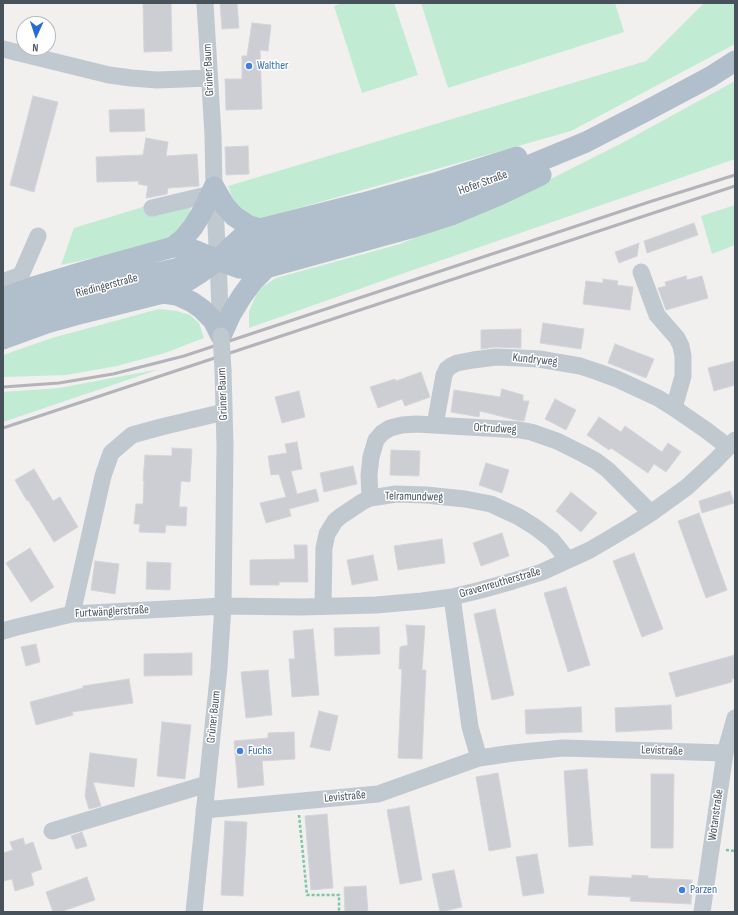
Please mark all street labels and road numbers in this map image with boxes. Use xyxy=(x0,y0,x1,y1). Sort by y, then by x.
street label: Grüner Baum xyxy=(200,43,218,97)
street label: Hofer Straße xyxy=(457,168,509,198)
street label: Riedingerstraße xyxy=(74,271,140,301)
street label: Kundryweg xyxy=(512,350,558,370)
street label: Grüner Baum xyxy=(215,368,231,420)
street label: Ortrudweg xyxy=(473,421,517,437)
street label: Telramundweg xyxy=(385,489,443,505)
street label: Gravenreutherstraße xyxy=(458,565,542,601)
street label: Furtwänglerstraße xyxy=(75,603,149,621)
street label: Grüner Baum xyxy=(204,690,224,744)
street label: Levistraße xyxy=(641,743,683,759)
street label: Levistraße xyxy=(324,788,366,806)
street label: Wotanstraße xyxy=(705,788,727,842)

